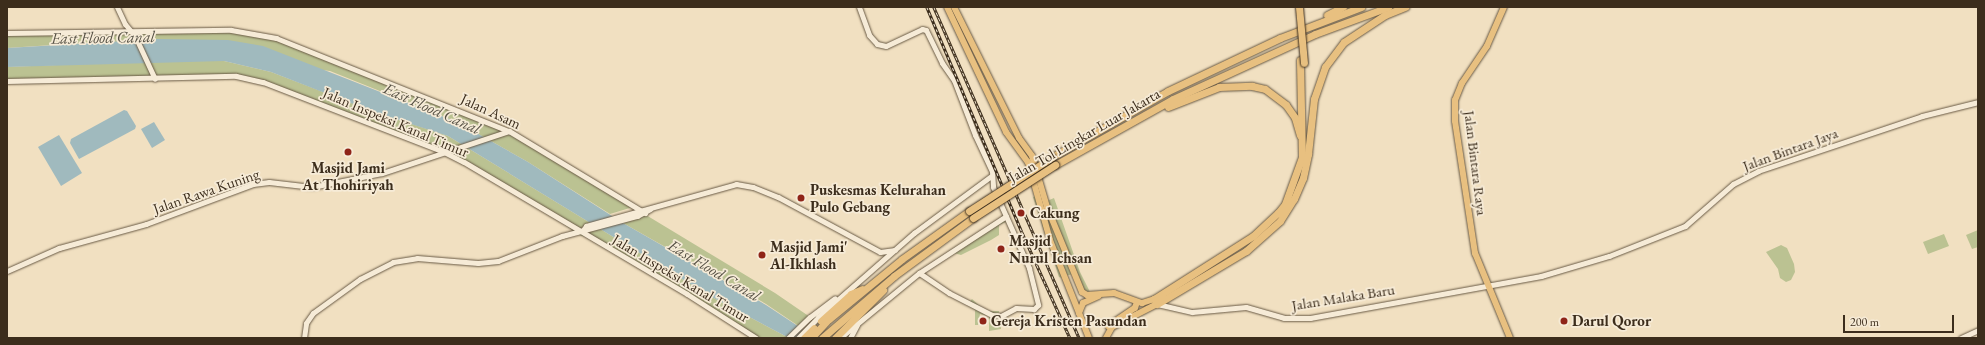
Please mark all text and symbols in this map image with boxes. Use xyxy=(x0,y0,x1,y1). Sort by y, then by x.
water label: East Flood Canal xyxy=(51,27,155,49)
water label: East Flood Canal xyxy=(381,79,483,139)
street label: Jalan Inspeksi Kanal Timur xyxy=(320,83,472,161)
street label: Jalan Tol Lingkar Luar Jakarta xyxy=(1005,84,1163,186)
street label: Jalan Asam xyxy=(458,89,524,133)
street label: Jalan Bintara Raya xyxy=(1461,110,1491,216)
street label: Jalan Bintara Jaya xyxy=(1740,123,1840,175)
marker: Masjid Jami At Thohiriyah xyxy=(343,147,353,157)
place label: Masjid Jami At Thohiriyah xyxy=(302,158,394,193)
street label: Jalan Rawa Kuning xyxy=(151,164,261,218)
place label: Puskesmas Kelurahan Pulo Gebang xyxy=(810,180,946,215)
marker: Puskesmas Kelurahan Pulo Gebang xyxy=(795,192,807,204)
place label: Cakung xyxy=(1030,204,1079,222)
marker: Cakung xyxy=(1015,207,1027,219)
street label: Jalan Inspeksi Kanal Timur xyxy=(609,230,753,326)
place label: Masjid Nurul Ichsan xyxy=(1009,231,1092,266)
water label: East Flood Canal xyxy=(665,236,763,306)
place label: Masjid Jami' Al-Ikhlash xyxy=(770,237,848,272)
marker: Masjid Nurul Ichsan xyxy=(996,244,1006,254)
marker: Masjid Jami' Al-Ikhlash xyxy=(757,250,767,260)
street label: Jalan Malaka Baru xyxy=(1290,280,1396,314)
scale bar xyxy=(1845,307,1956,333)
place label: Gereja Kristen Pasundan xyxy=(991,312,1147,330)
place label: Darul Qoror xyxy=(1572,312,1651,330)
text: 200 m xyxy=(1850,314,1879,330)
marker: Gereja Kristen Pasundan xyxy=(978,316,988,326)
marker: Darul Qoror xyxy=(1559,316,1569,326)

